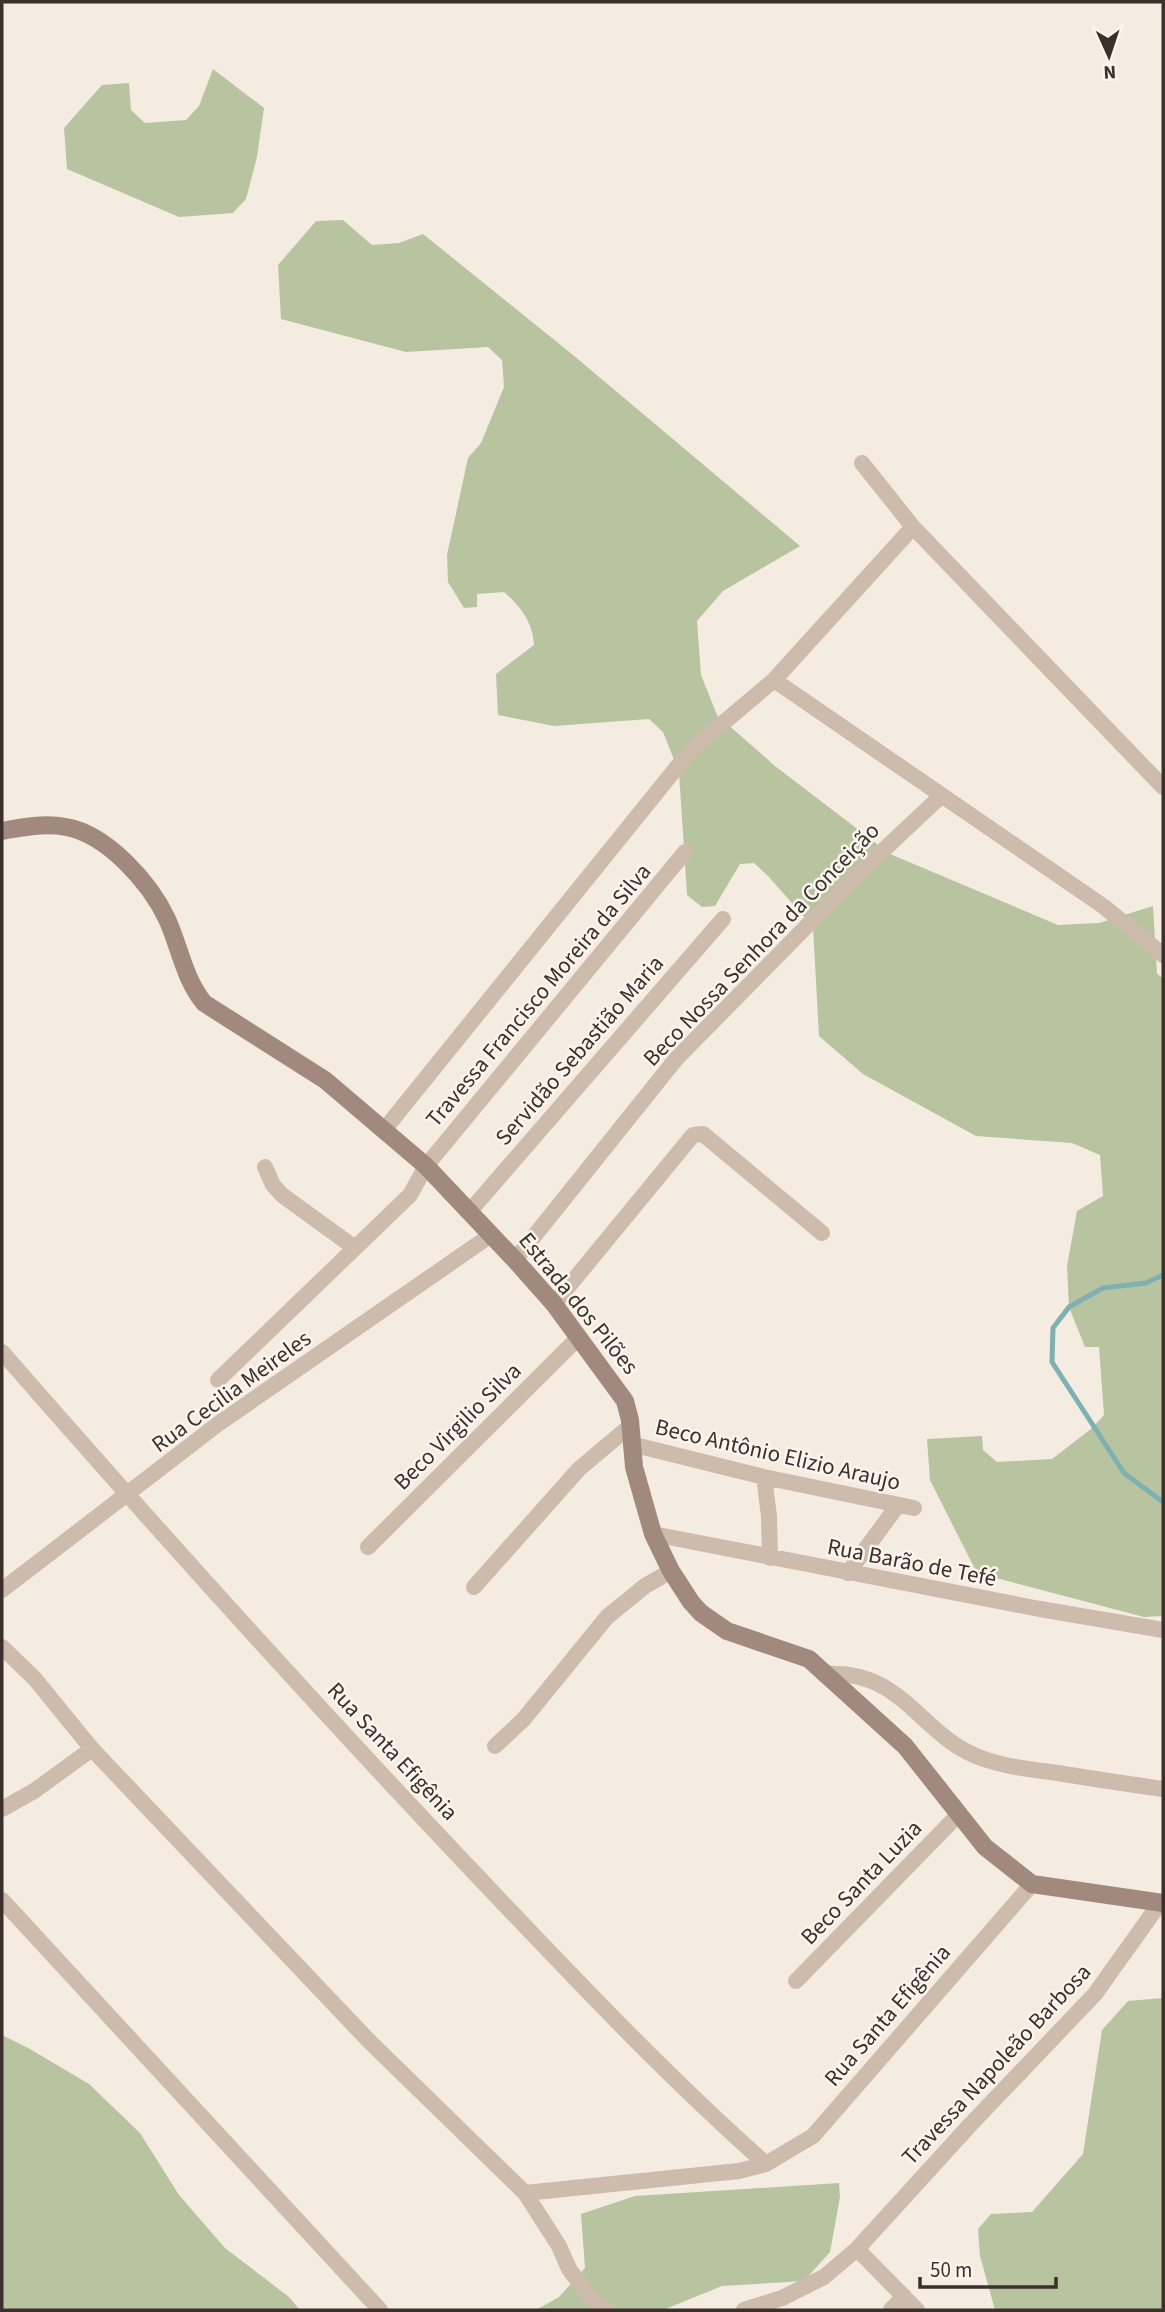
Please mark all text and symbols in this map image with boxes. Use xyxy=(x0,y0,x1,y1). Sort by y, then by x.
north arrow xyxy=(1074,21,1144,91)
text: N xyxy=(1103,58,1117,85)
street label: Beco Nossa Senhora da Conceição xyxy=(636,815,887,1074)
street label: Travessa Francisco Moreira da Silva xyxy=(418,856,659,1134)
street label: Servidão Sebastião Maria xyxy=(487,948,671,1153)
street label: Estrada dos Pilões xyxy=(511,1225,646,1382)
street label: Rua Cecilia Meireles xyxy=(145,1322,318,1461)
street label: Beco Virgilio Silva xyxy=(386,1355,529,1498)
street label: Beco Antônio Elizio Araujo xyxy=(652,1410,904,1499)
street label: Rua Barão de Tefé xyxy=(824,1530,999,1595)
street label: Rua Santa Efigênia xyxy=(320,1675,466,1828)
street label: Beco Santa Luzia xyxy=(793,1812,930,1952)
street label: Rua Santa Efigênia xyxy=(816,1937,958,2094)
street label: Travessa Napoleão Barbosa xyxy=(894,1956,1099,2172)
scale bar xyxy=(920,2246,1056,2290)
text: 50 m xyxy=(930,2255,972,2285)

